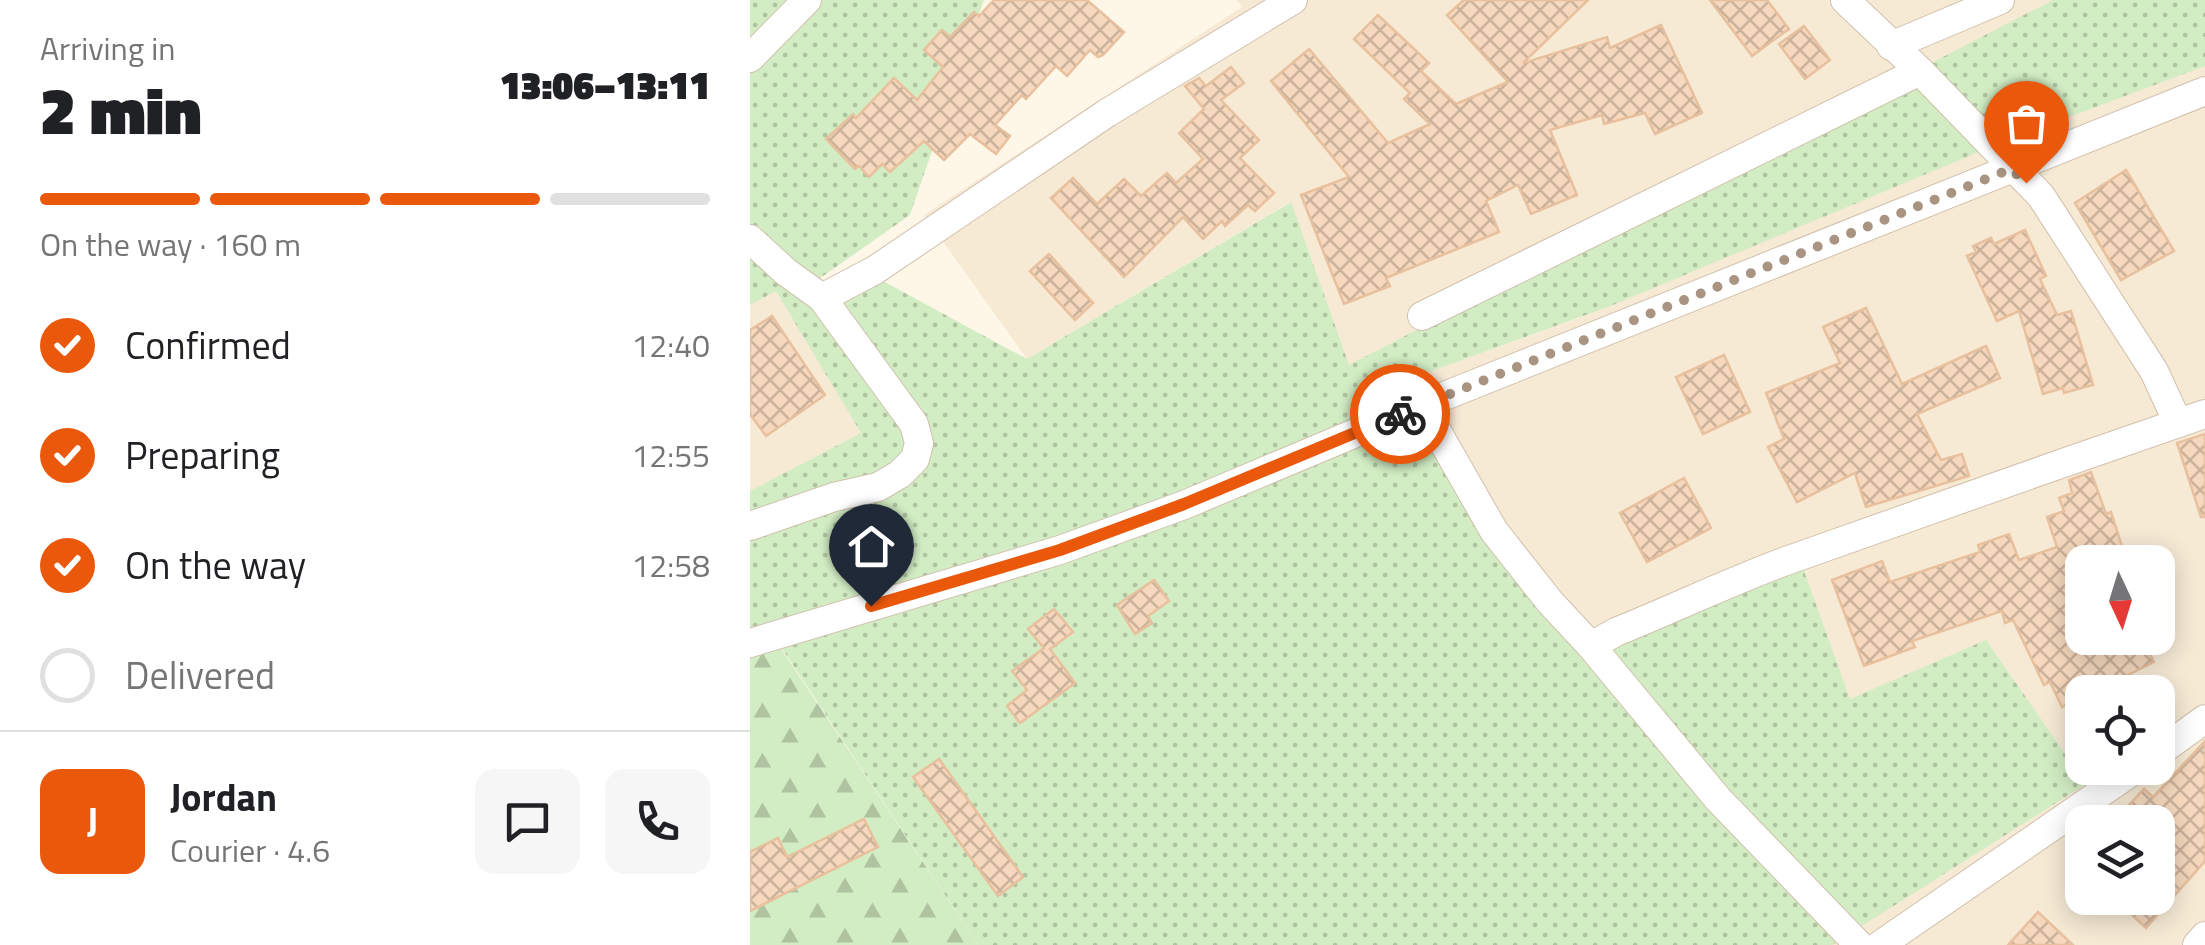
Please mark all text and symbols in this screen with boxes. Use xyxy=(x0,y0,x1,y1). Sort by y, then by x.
text: Arriving in xyxy=(40,24,176,72)
text: 13:06–13:11 xyxy=(500,56,710,114)
text: 2 min xyxy=(40,60,201,159)
pin xyxy=(1984,81,2069,184)
icon: bag xyxy=(1999,96,2054,151)
text: On the way · 160 m xyxy=(40,220,301,268)
text: Confirmed xyxy=(125,316,291,374)
icon: check xyxy=(40,318,95,373)
text: 12:40 xyxy=(631,321,710,369)
courier xyxy=(1350,364,1450,464)
icon: bike xyxy=(1373,387,1428,442)
text: Preparing xyxy=(125,426,280,484)
icon: check xyxy=(40,428,95,483)
text: 12:55 xyxy=(631,431,710,479)
pin xyxy=(829,504,914,607)
icon: home xyxy=(844,519,899,574)
text: On the way xyxy=(125,536,306,594)
icon: check xyxy=(40,538,95,593)
text: 12:58 xyxy=(631,541,710,589)
north arrow xyxy=(2065,545,2175,655)
map controls xyxy=(2065,545,2175,915)
text: Delivered xyxy=(125,646,275,704)
button: locate xyxy=(2065,675,2175,785)
text: Jordan xyxy=(170,768,277,826)
button: chat xyxy=(475,769,580,874)
button: phone xyxy=(605,769,710,874)
text: J xyxy=(87,792,98,850)
button: layers xyxy=(2065,805,2175,915)
text: Courier · 4.6 xyxy=(170,826,330,874)

